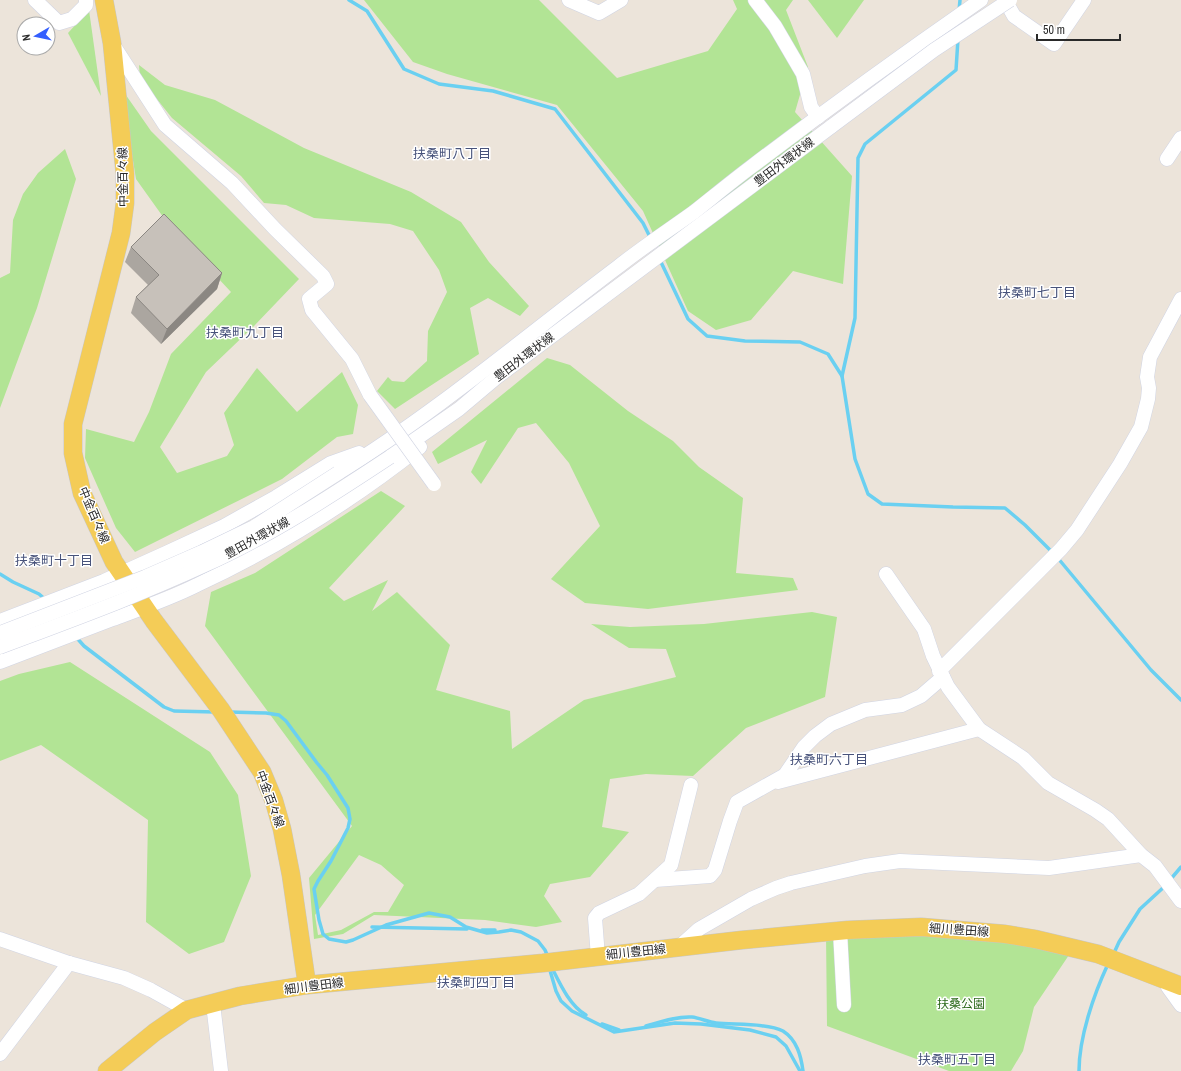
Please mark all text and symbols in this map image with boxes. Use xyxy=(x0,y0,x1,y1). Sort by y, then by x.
north arrow xyxy=(16,16,56,56)
scale bar xyxy=(1037,16,1120,42)
text: 50 m xyxy=(1043,22,1065,38)
text: N xyxy=(19,33,34,42)
street label: 豊田外環状線 xyxy=(750,134,818,190)
district label: 扶桑町八丁目 xyxy=(413,145,491,162)
street label: 中金百々線 xyxy=(114,147,132,207)
district label: 扶桑町七丁目 xyxy=(998,284,1076,301)
district label: 扶桑町九丁目 xyxy=(206,324,284,341)
street label: 豊田外環状線 xyxy=(490,329,558,385)
street label: 中金百々線 xyxy=(75,484,113,546)
street label: 豊田外環状線 xyxy=(222,514,292,562)
district label: 扶桑町十丁目 xyxy=(15,552,93,569)
district label: 扶桑町六丁目 xyxy=(790,751,868,768)
street label: 中金百々線 xyxy=(252,768,288,830)
street label: 細川豊田線 xyxy=(929,920,989,940)
street label: 細川豊田線 xyxy=(605,941,667,963)
street label: 細川豊田線 xyxy=(283,974,345,998)
district label: 扶桑町四丁目 xyxy=(437,974,515,991)
park label: 扶桑公園 xyxy=(937,996,985,1012)
district label: 扶桑町五丁目 xyxy=(918,1051,996,1068)

